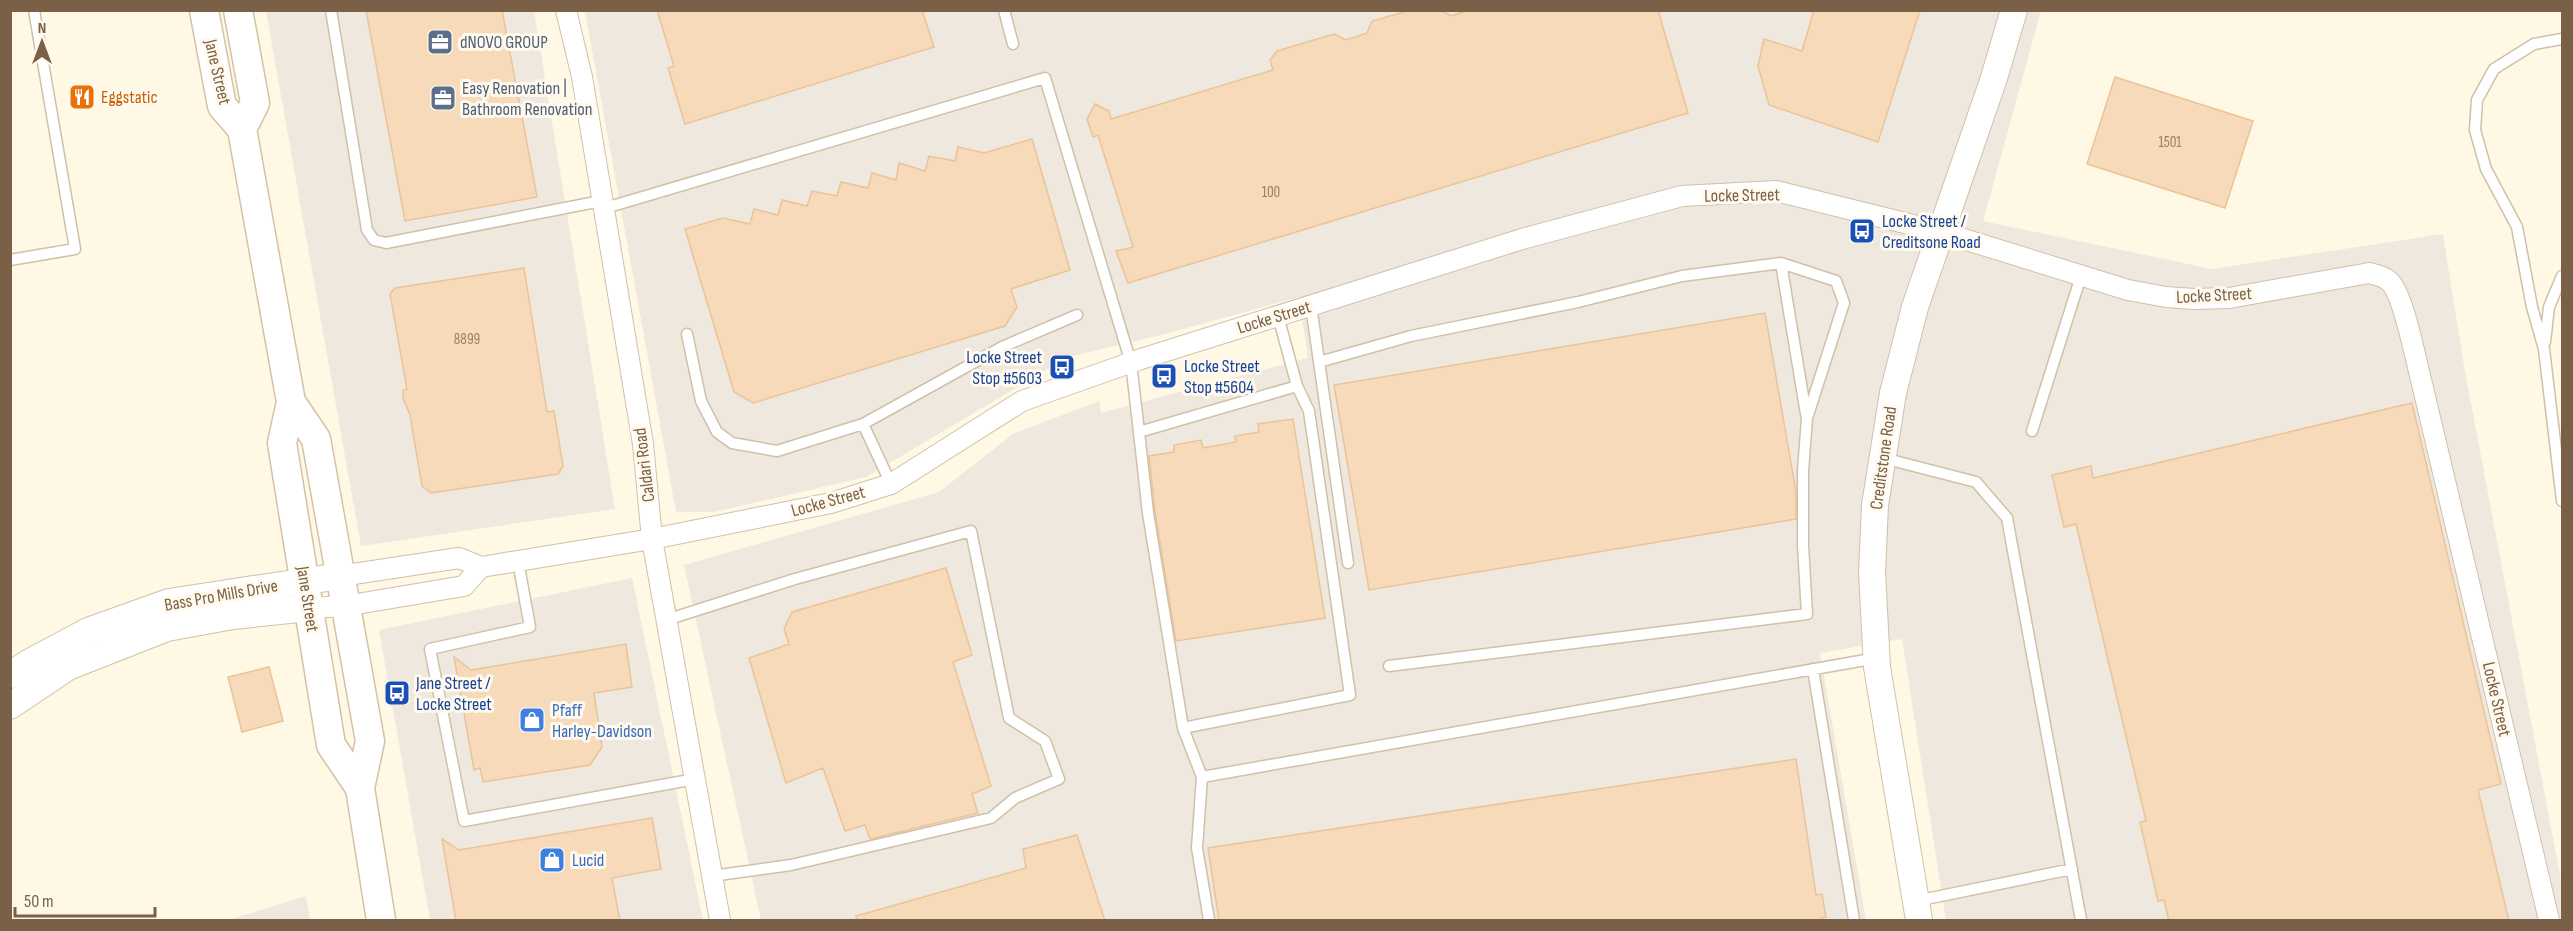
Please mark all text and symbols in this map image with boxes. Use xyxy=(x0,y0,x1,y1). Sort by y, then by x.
north arrow xyxy=(12,12,72,72)
text: N xyxy=(38,19,46,38)
office icon: dNOVO GROUP xyxy=(425,27,455,57)
place label: dNOVO GROUP xyxy=(460,32,548,53)
street label: Jane Street xyxy=(200,36,235,107)
place label: Easy Renovation | Bathroom Renovation xyxy=(462,78,592,120)
restaurant icon: Eggstatic xyxy=(67,82,97,112)
office icon: Easy Renovation | Bathroom Renovation xyxy=(428,83,458,113)
place label: Eggstatic xyxy=(101,87,158,108)
house number: 1501 xyxy=(2158,133,2182,152)
house number: 100 xyxy=(1262,183,1280,202)
street label: Locke Street xyxy=(1704,184,1781,207)
place label: Locke Street / Creditsone Road xyxy=(1882,211,1981,253)
bus stop icon: Locke Street / Creditsone Road xyxy=(1847,216,1877,246)
street label: Locke Street xyxy=(2176,283,2253,308)
street label: Locke Street xyxy=(1235,296,1314,339)
house number: 8899 xyxy=(454,330,480,349)
place label: Locke Street Stop #5603 xyxy=(966,347,1042,389)
bus stop icon: Locke Street Stop #5603 xyxy=(1047,352,1077,382)
place label: Locke Street Stop #5604 xyxy=(1184,356,1260,398)
bus stop icon: Locke Street Stop #5604 xyxy=(1149,361,1179,391)
street label: Creditstone Road xyxy=(1866,405,1901,511)
street label: Caldari Road xyxy=(630,427,659,503)
street label: Locke Street xyxy=(789,481,868,521)
street label: Jane Street xyxy=(292,564,323,634)
street label: Bass Pro Mills Drive xyxy=(163,575,279,616)
street label: Locke Street xyxy=(2478,660,2515,739)
place label: Jane Street / Locke Street xyxy=(415,673,492,715)
bus stop icon: Jane Street / Locke Street xyxy=(382,678,412,708)
place label: Pfaff Harley-Davidson xyxy=(552,700,652,742)
shop icon: Pfaff Harley-Davidson xyxy=(517,705,547,735)
shop icon: Lucid xyxy=(537,845,567,875)
place label: Lucid xyxy=(572,850,604,871)
scale bar xyxy=(15,880,154,918)
text: 50 m xyxy=(24,891,54,912)

